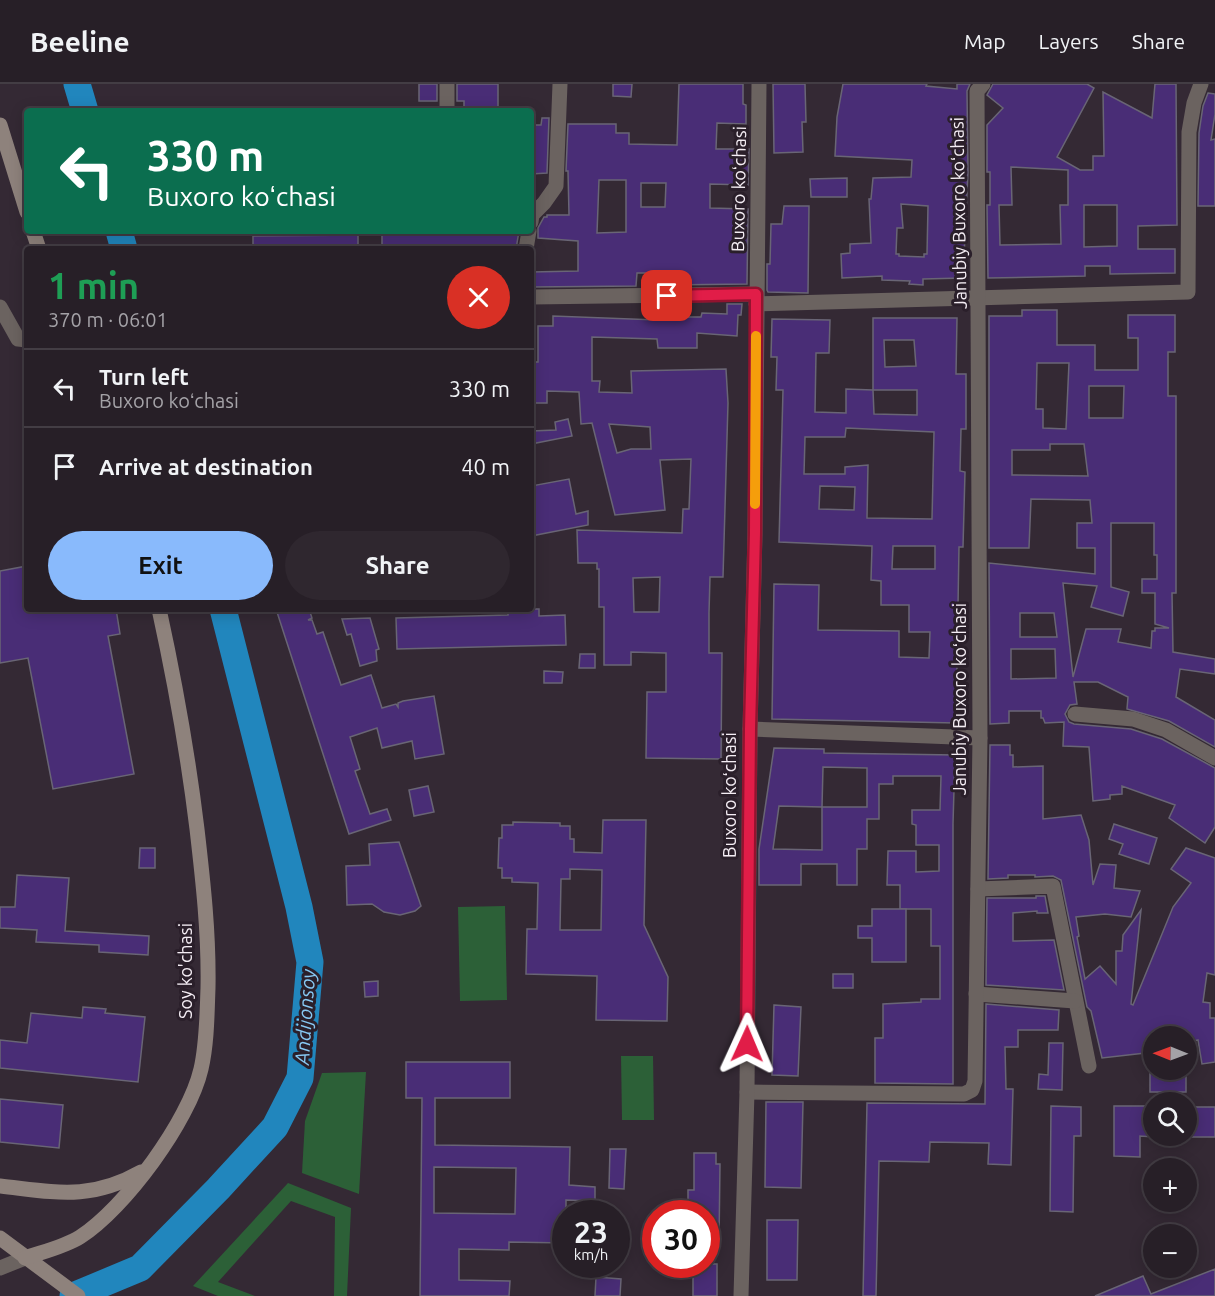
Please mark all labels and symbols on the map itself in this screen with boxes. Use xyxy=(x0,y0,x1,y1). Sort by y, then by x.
street label: Janubiy Buxoro koʻchasi xyxy=(946,117,970,309)
street label: Buxoro koʻchasi xyxy=(727,126,749,252)
pin xyxy=(641,270,692,321)
street label: Janubiy Buxoro koʻchasi xyxy=(949,603,969,795)
street label: Buxoro koʻchasi xyxy=(719,732,739,858)
street label: Soy ko'chasi xyxy=(175,923,195,1019)
water label: Andijonsoy xyxy=(290,968,319,1066)
position arrow xyxy=(715,1012,779,1076)
north arrow xyxy=(1143,1026,1197,1080)
speed limit sign: 30 xyxy=(642,1200,720,1278)

